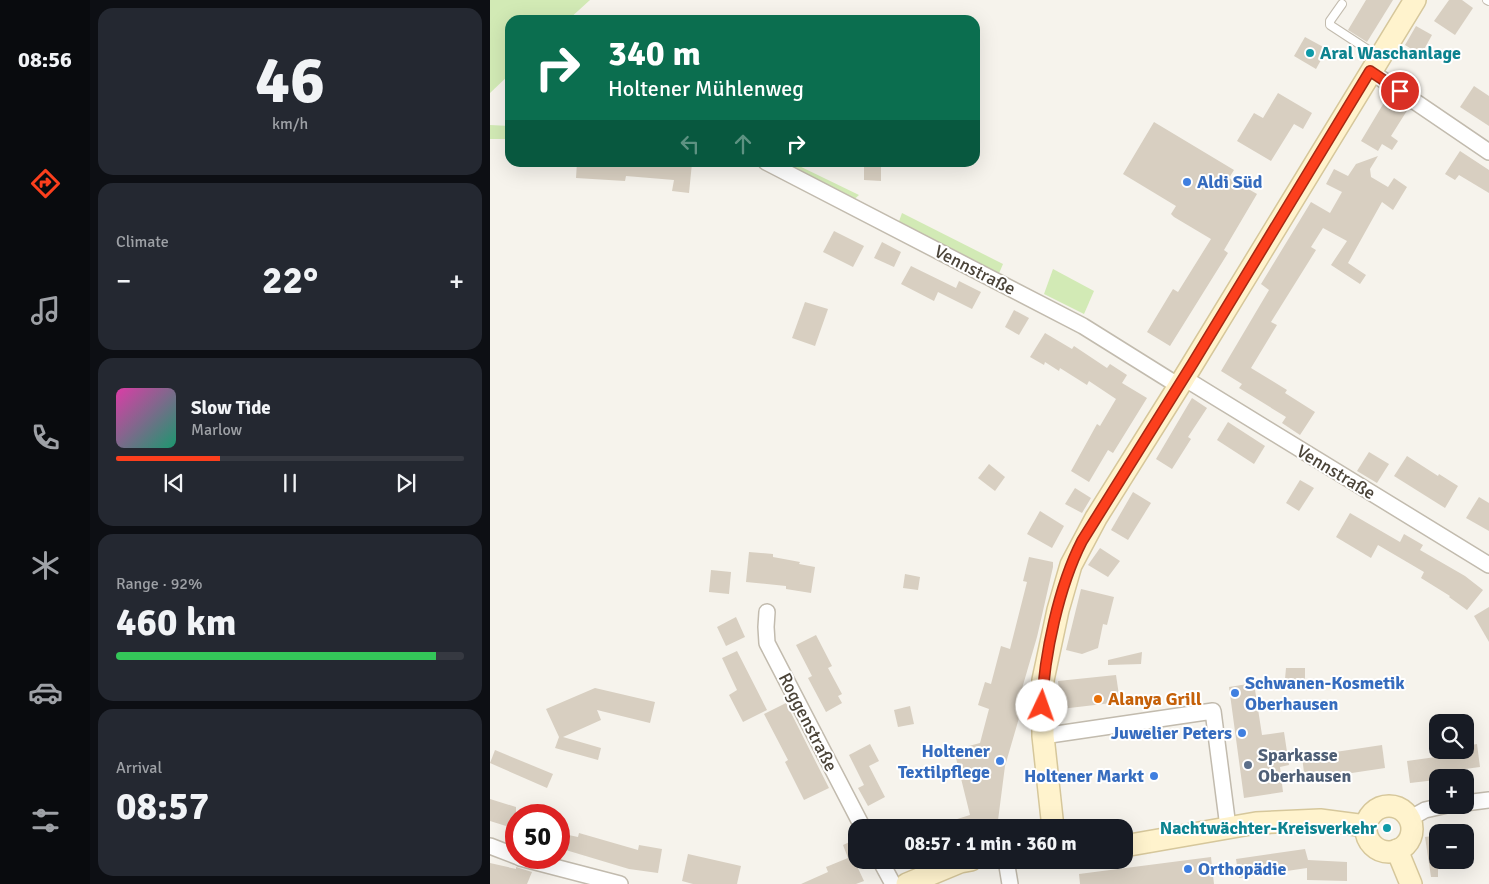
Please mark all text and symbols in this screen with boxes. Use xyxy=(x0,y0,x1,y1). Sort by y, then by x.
text: 340 m xyxy=(608,32,701,75)
icon: right xyxy=(525,35,590,100)
text: 46 xyxy=(255,41,325,121)
place label: Aral Waschanlage xyxy=(1320,42,1461,64)
text: 08:56 xyxy=(18,46,72,73)
marker: Aral Waschanlage xyxy=(1304,47,1316,59)
pin xyxy=(1379,70,1421,112)
text: Holtener Mühlenweg xyxy=(608,75,804,102)
icon: arrive xyxy=(1386,77,1414,105)
text: km/h xyxy=(272,114,308,134)
icon: left xyxy=(676,130,704,158)
icon: ahead xyxy=(729,130,757,158)
icon: right xyxy=(782,130,810,158)
icon: directions xyxy=(28,166,63,201)
place label: Aldi Süd xyxy=(1197,171,1263,193)
marker: Aldi Süd xyxy=(1181,176,1193,188)
text: Climate xyxy=(116,232,169,252)
street label: Vennstraße xyxy=(931,240,1019,300)
text: 22° xyxy=(262,257,318,304)
text: − xyxy=(116,264,131,298)
text: + xyxy=(449,264,464,298)
icon: music xyxy=(28,293,63,328)
text: Slow Tide xyxy=(191,396,271,420)
icon: phone xyxy=(28,420,63,455)
text: Marlow xyxy=(191,420,242,440)
street label: Vennstraße xyxy=(1293,440,1379,504)
icon: previous xyxy=(160,469,188,497)
icon: pause xyxy=(276,469,304,497)
icon: next xyxy=(392,469,420,497)
icon: climate xyxy=(28,548,63,583)
text: Range · 92% xyxy=(116,574,202,594)
text: 460 km xyxy=(116,599,237,646)
street label: Roggenstraße xyxy=(774,669,842,775)
place label: Schwanen-Kosmetik Oberhausen xyxy=(1245,672,1405,715)
icon: car xyxy=(28,675,63,710)
position arrow xyxy=(1015,679,1067,731)
marker: Schwanen-Kosmetik Oberhausen xyxy=(1229,687,1241,699)
place label: Alanya Grill xyxy=(1108,688,1202,710)
marker: Alanya Grill xyxy=(1092,693,1104,705)
map controls xyxy=(1429,714,1474,869)
button: search xyxy=(1429,714,1474,759)
place label: Juwelier Peters xyxy=(1111,722,1232,744)
marker: Juwelier Peters xyxy=(1236,727,1248,739)
place label: Holtener Textilpflege xyxy=(898,740,991,783)
place label: Sparkasse Oberhausen xyxy=(1258,744,1352,787)
marker: Holtener Textilpflege xyxy=(994,755,1006,767)
text: Arrival xyxy=(116,758,162,778)
marker: Sparkasse Oberhausen xyxy=(1242,759,1254,771)
place label: Holtener Markt xyxy=(1024,765,1144,787)
button: + xyxy=(1429,769,1474,814)
marker: Holtener Markt xyxy=(1148,770,1160,782)
text: 08:57 xyxy=(116,783,209,830)
icon: filters xyxy=(28,803,63,838)
speed limit sign: 50 xyxy=(505,804,570,869)
place label: Nachtwächter-Kreisverkehr xyxy=(1160,817,1378,839)
marker: Nachtwächter-Kreisverkehr xyxy=(1381,822,1393,834)
button: − xyxy=(1429,824,1474,869)
text: 08:57 · 1 min · 360 m xyxy=(904,832,1077,856)
place label: Orthopädie xyxy=(1198,858,1287,880)
marker: Orthopädie xyxy=(1182,863,1194,875)

